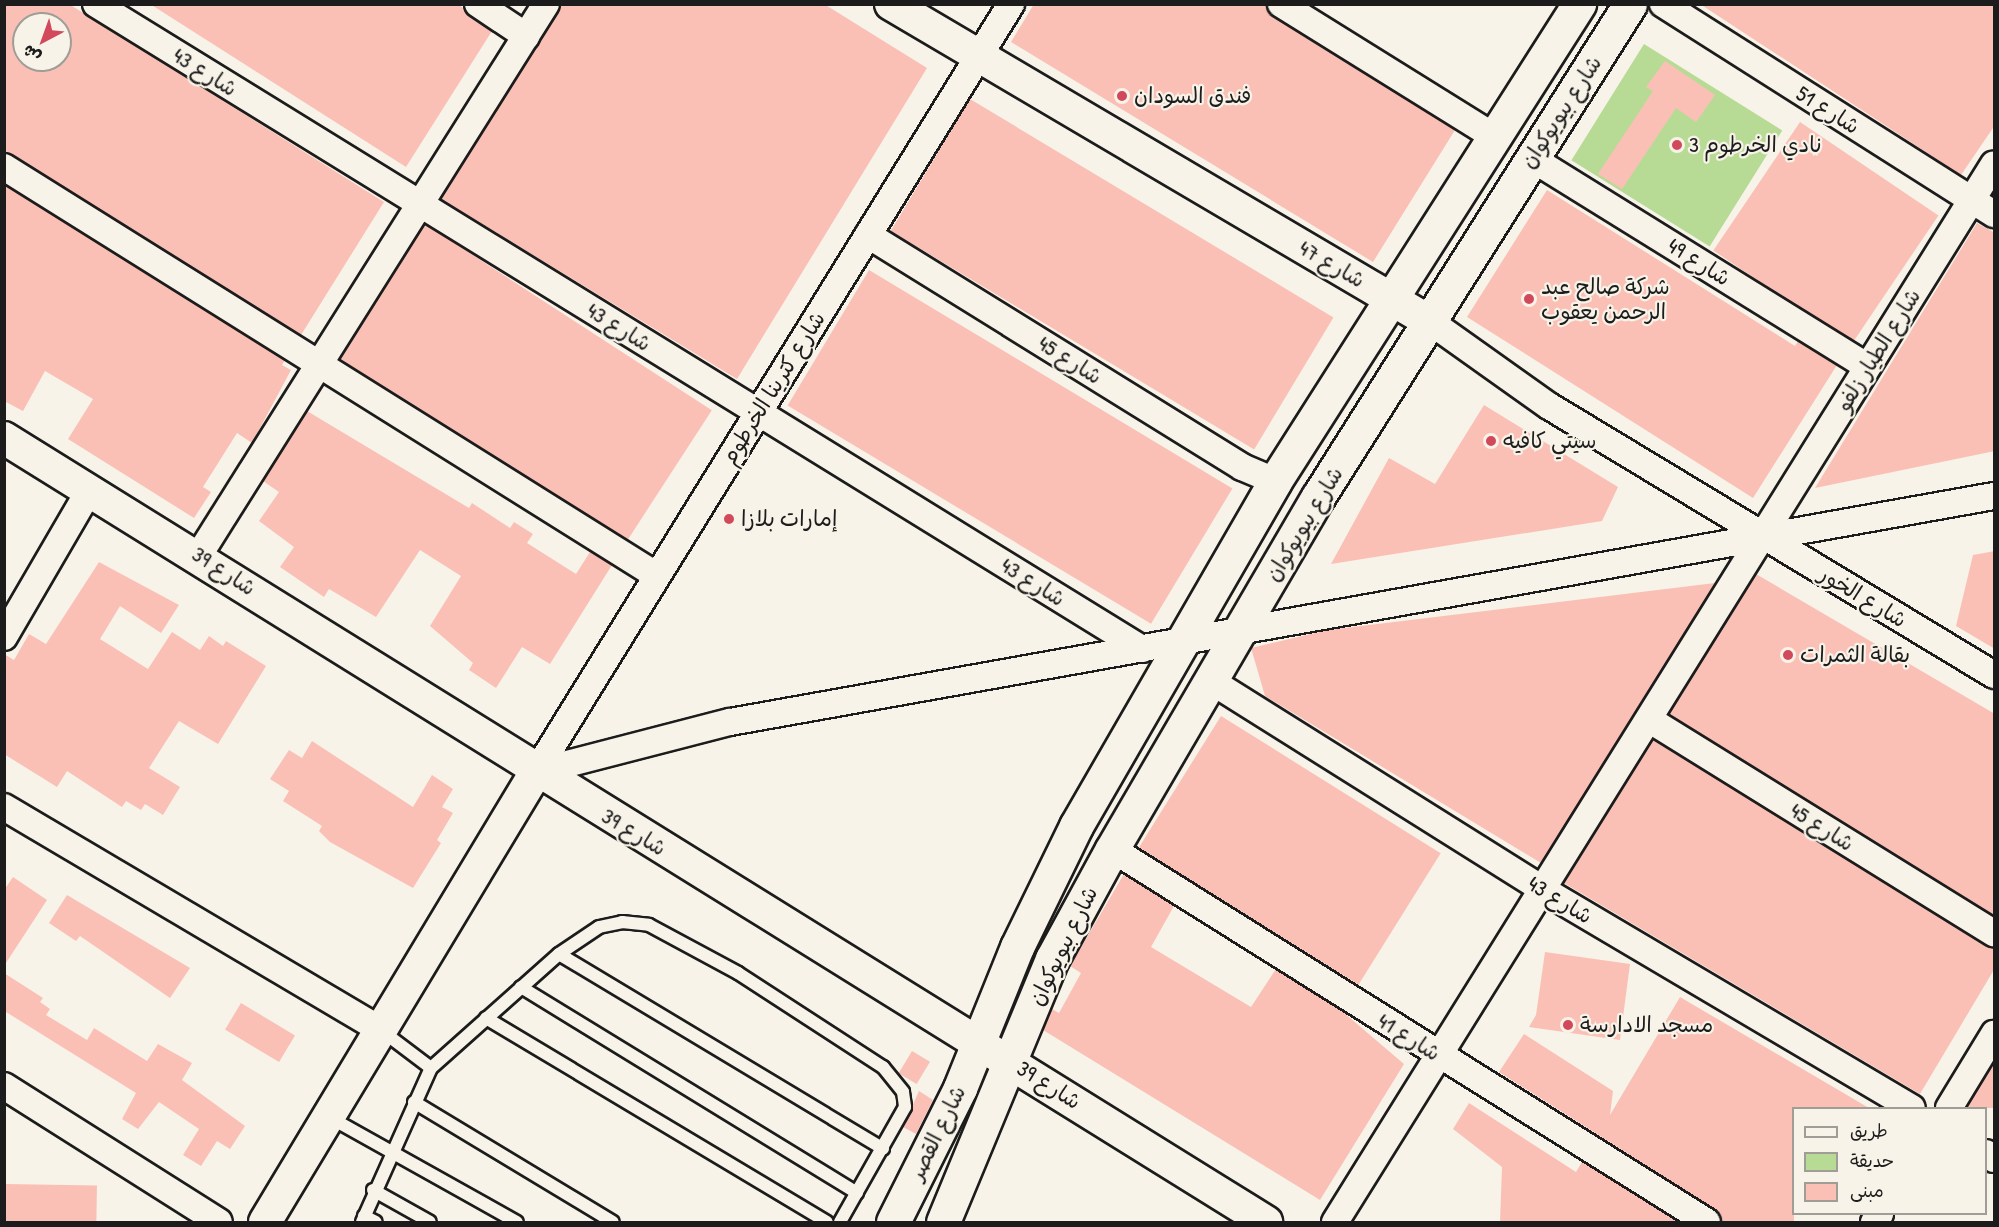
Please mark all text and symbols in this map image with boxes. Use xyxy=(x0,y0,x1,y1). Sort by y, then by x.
north arrow xyxy=(12,12,72,72)
text: ش xyxy=(18,40,45,68)
street label: شارع 43 xyxy=(168,42,242,102)
street label: شارع بيويوكوان xyxy=(1515,51,1607,173)
street label: شارع 51 xyxy=(1791,80,1865,140)
place label: فندق السودان xyxy=(1134,83,1251,109)
marker: فندق السودان xyxy=(1115,89,1129,103)
place label: نادي الخرطوم 3 xyxy=(1689,132,1822,158)
marker: نادي الخرطوم 3 xyxy=(1670,138,1684,152)
street label: شارع 49 xyxy=(1663,233,1735,291)
street label: شارع 47 xyxy=(1294,235,1370,293)
place label: شركة صالح عبد الرحمن يعقوب xyxy=(1541,273,1670,324)
street label: شارع الطيار زلفو xyxy=(1830,284,1926,416)
marker: شركة صالح عبد الرحمن يعقوب xyxy=(1522,292,1536,306)
street label: شارع 43 xyxy=(582,297,656,357)
street label: شارع كترينا الخرطوم xyxy=(715,307,831,469)
street label: شارع 45 xyxy=(1033,330,1107,390)
place label: سيتي كافيه xyxy=(1503,428,1596,454)
marker: سيتي كافيه xyxy=(1484,434,1498,448)
street label: شارع بيويوكوان xyxy=(1259,462,1349,586)
place label: إمارات بلازا xyxy=(741,506,837,532)
marker: إمارات بلازا xyxy=(722,512,736,526)
street label: شارع 39 xyxy=(187,541,261,601)
street label: شارع 43 xyxy=(996,552,1070,612)
street label: شارع الخور xyxy=(1814,561,1912,633)
place label: بقالة الثمرات xyxy=(1800,642,1910,668)
marker: بقالة الثمرات xyxy=(1781,648,1795,662)
street label: شارع 45 xyxy=(1785,797,1859,857)
street label: شارع 39 xyxy=(597,803,671,861)
street label: شارع 43 xyxy=(1523,870,1597,930)
street label: شارع بيويوكوان xyxy=(1023,882,1103,1010)
street label: شارع 41 xyxy=(1373,1008,1445,1066)
place label: مسجد الادارسة xyxy=(1580,1012,1713,1038)
marker: مسجد الادارسة xyxy=(1561,1018,1575,1032)
street label: شارع 39 xyxy=(1012,1055,1086,1115)
street label: شارع القصر xyxy=(903,1081,971,1185)
legend xyxy=(1792,1107,1987,1215)
text: طريق xyxy=(1850,1118,1888,1143)
text: حديقة xyxy=(1850,1148,1894,1173)
text: مبنى xyxy=(1850,1178,1884,1203)

